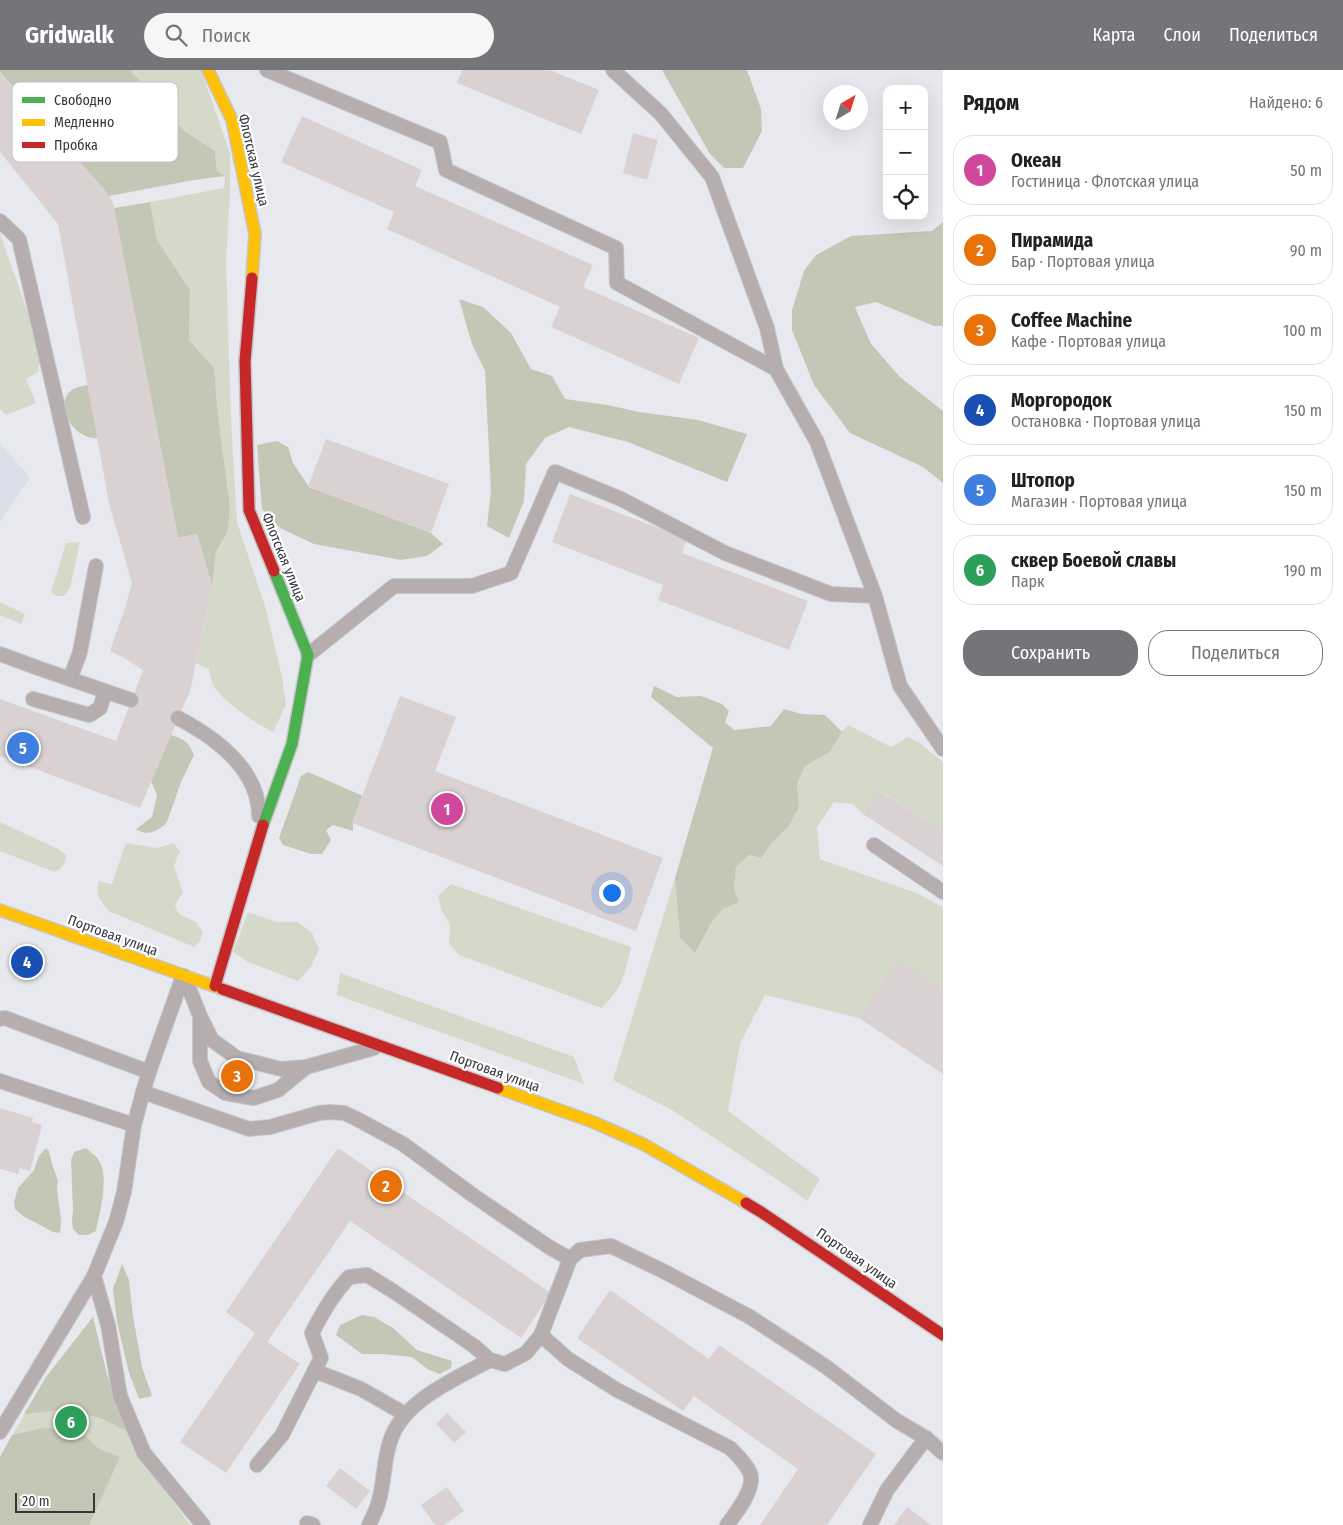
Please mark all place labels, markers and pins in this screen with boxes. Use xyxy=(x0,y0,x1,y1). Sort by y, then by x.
pin: 5 xyxy=(7,729,39,767)
pin: 1 xyxy=(431,790,463,828)
pin: 4 xyxy=(11,943,43,981)
pin: 3 xyxy=(221,1057,253,1095)
pin: 2 xyxy=(370,1167,402,1205)
pin: 6 xyxy=(55,1403,87,1441)

